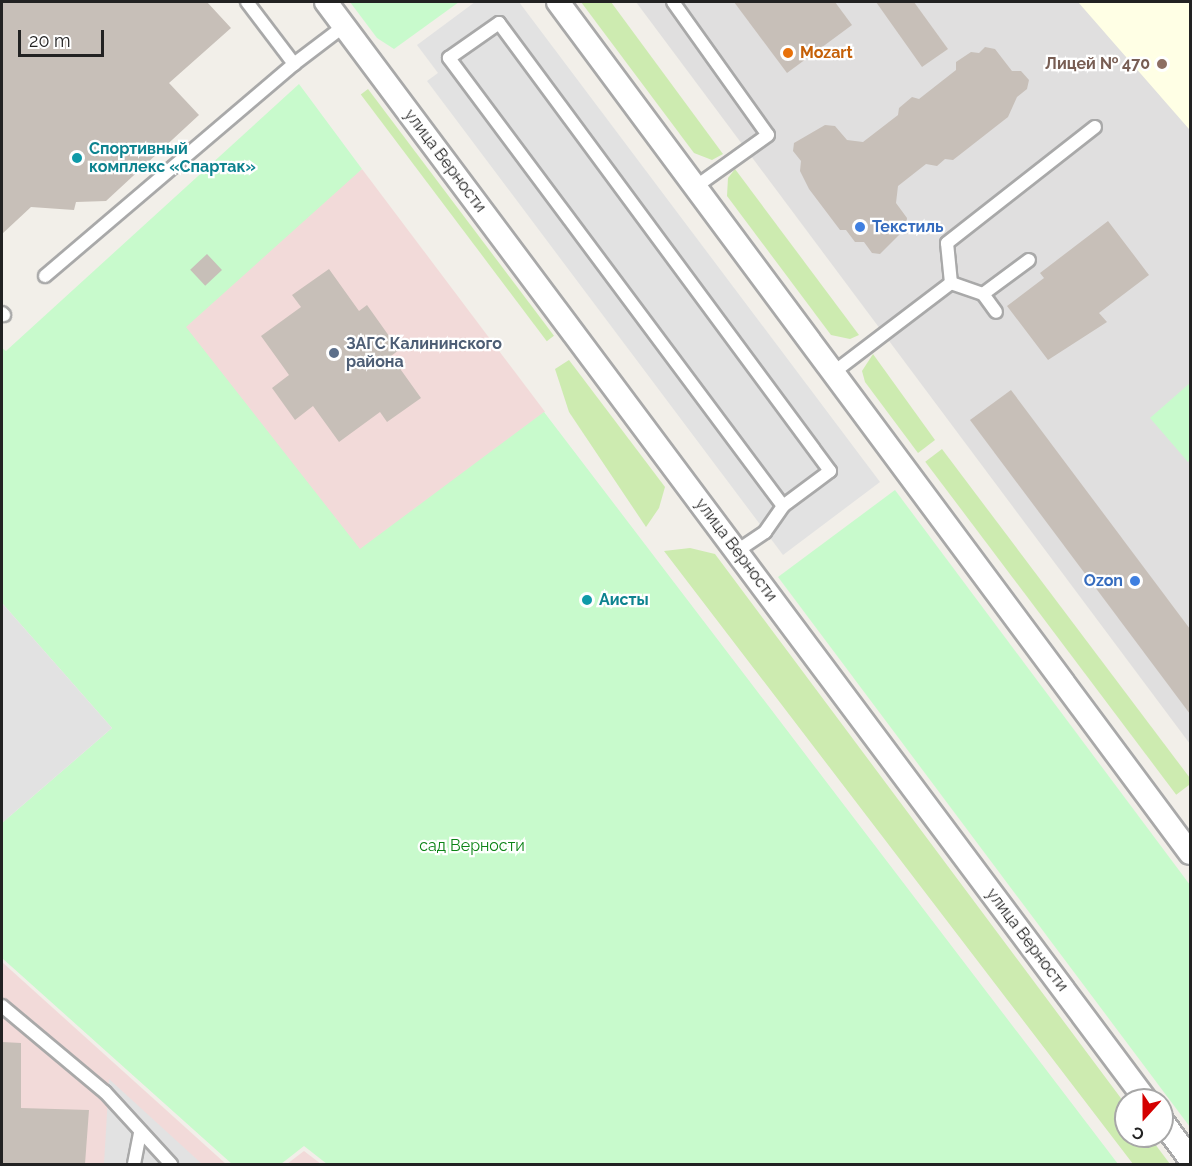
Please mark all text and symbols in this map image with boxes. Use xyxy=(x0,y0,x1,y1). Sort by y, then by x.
scale bar xyxy=(21,18,106,56)
text: 20 m xyxy=(29,30,71,51)
place label: Mozart xyxy=(800,43,853,63)
marker: Mozart xyxy=(781,46,795,60)
place label: Лицей № 470 xyxy=(1045,54,1150,74)
marker: Лицей № 470 xyxy=(1155,57,1169,71)
street label: улица Верности xyxy=(400,106,490,216)
place label: Спортивный комплекс «Спартак» xyxy=(89,139,256,177)
marker: Спортивный комплекс «Спартак» xyxy=(70,151,84,165)
place label: Текстиль xyxy=(872,217,943,237)
marker: Текстиль xyxy=(853,220,867,234)
place label: ЗАГС Калининского района xyxy=(346,334,502,372)
marker: ЗАГС Калининского района xyxy=(327,346,341,360)
street label: улица Верности xyxy=(691,495,781,605)
place label: Ozon xyxy=(1084,571,1123,591)
marker: Ozon xyxy=(1128,574,1142,588)
place label: Аисты xyxy=(599,590,649,610)
marker: Аисты xyxy=(580,593,594,607)
park label: сад Верности xyxy=(419,836,525,856)
street label: улица Верности xyxy=(982,885,1072,995)
north arrow xyxy=(1114,1088,1174,1148)
text: С xyxy=(1130,1123,1147,1144)

